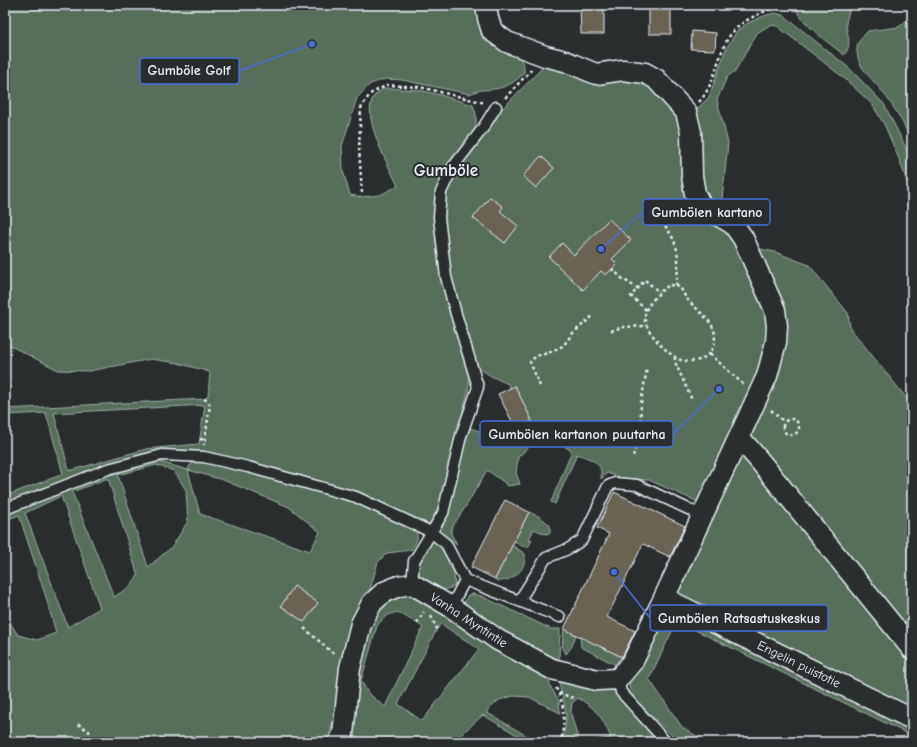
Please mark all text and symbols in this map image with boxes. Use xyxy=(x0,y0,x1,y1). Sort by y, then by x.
callout: Gumböle Golf xyxy=(140,58,239,84)
text: Gumböle Golf xyxy=(148,62,231,79)
district label: Gumböle xyxy=(414,161,478,180)
callout: Gumbölen kartano xyxy=(643,199,770,225)
text: Gumbölen kartano xyxy=(651,204,763,221)
callout: Gumbölen kartanon puutarha xyxy=(480,421,673,447)
text: Gumbölen kartanon puutarha xyxy=(488,426,666,443)
street label: Vanha Myntintie xyxy=(428,589,511,651)
callout: Gumbölen Ratsastuskeskus xyxy=(650,605,828,631)
text: Gumbölen Ratsastuskeskus xyxy=(658,610,820,627)
street label: Engelin puistotie xyxy=(755,637,844,691)

